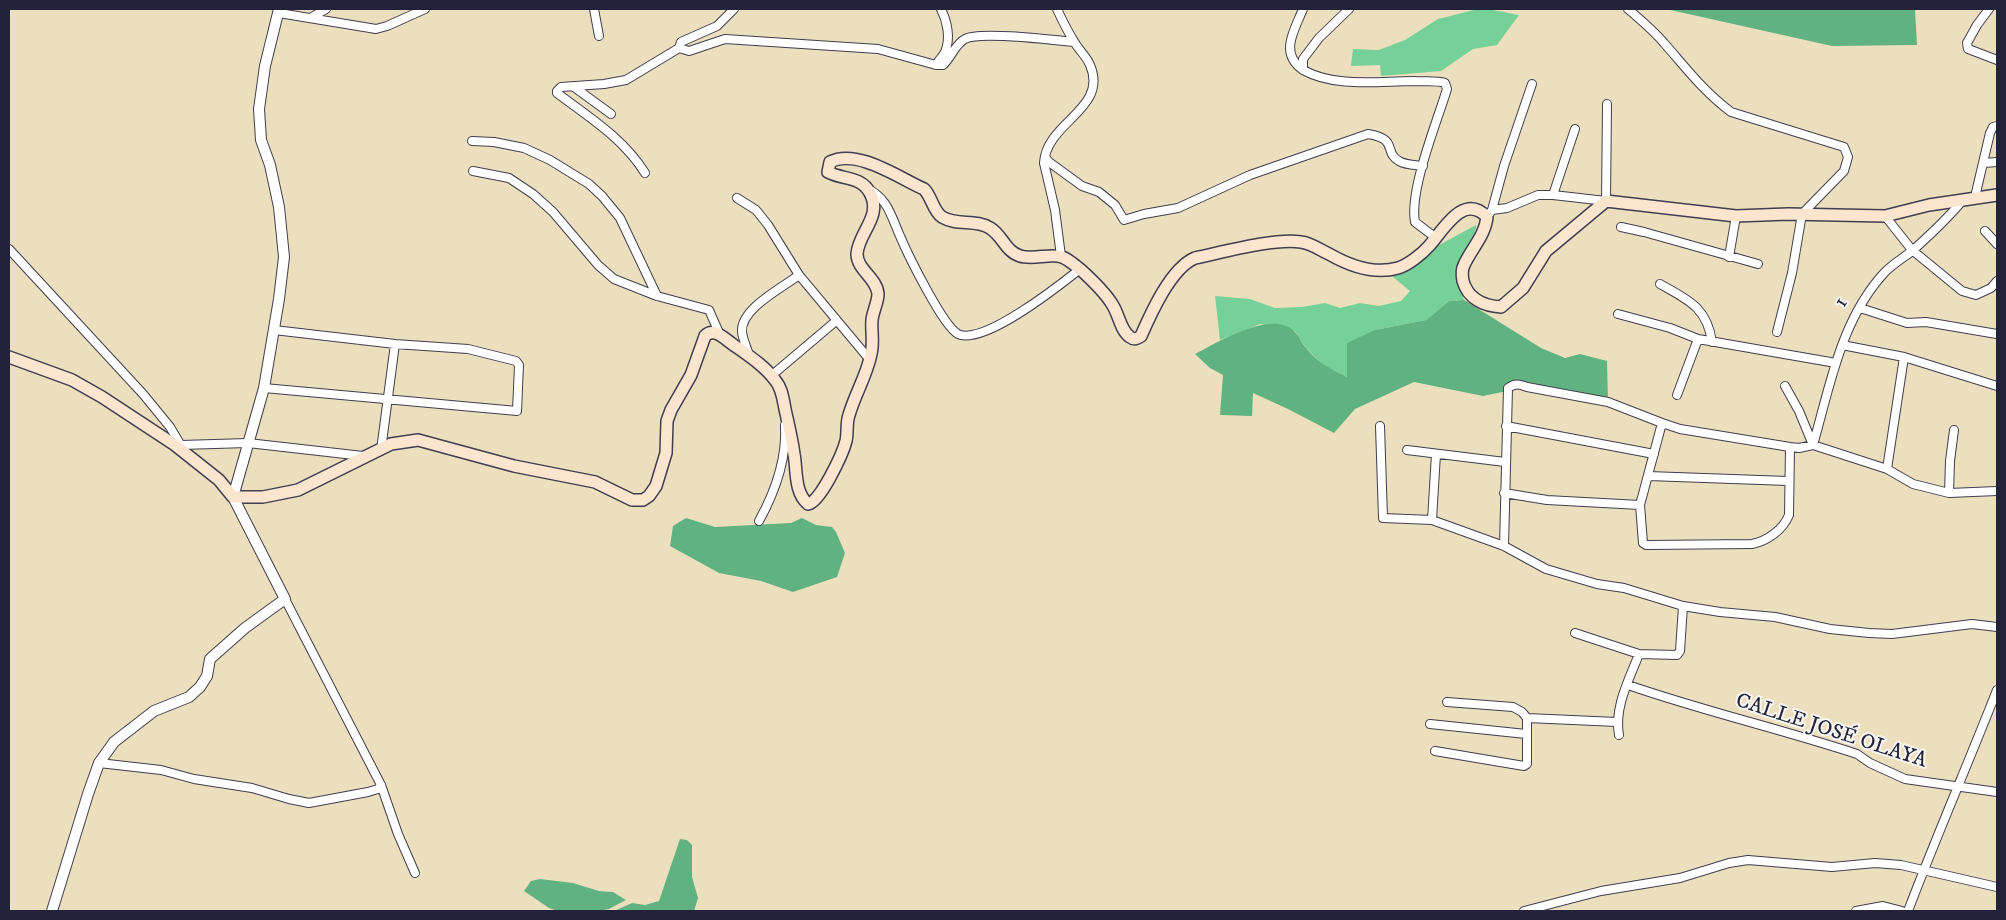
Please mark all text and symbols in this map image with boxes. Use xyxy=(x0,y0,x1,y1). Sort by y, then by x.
street label: 1 xyxy=(1829,293,1855,313)
street label: CALLE JOSÉ OLAYA xyxy=(1732,689,1930,775)

